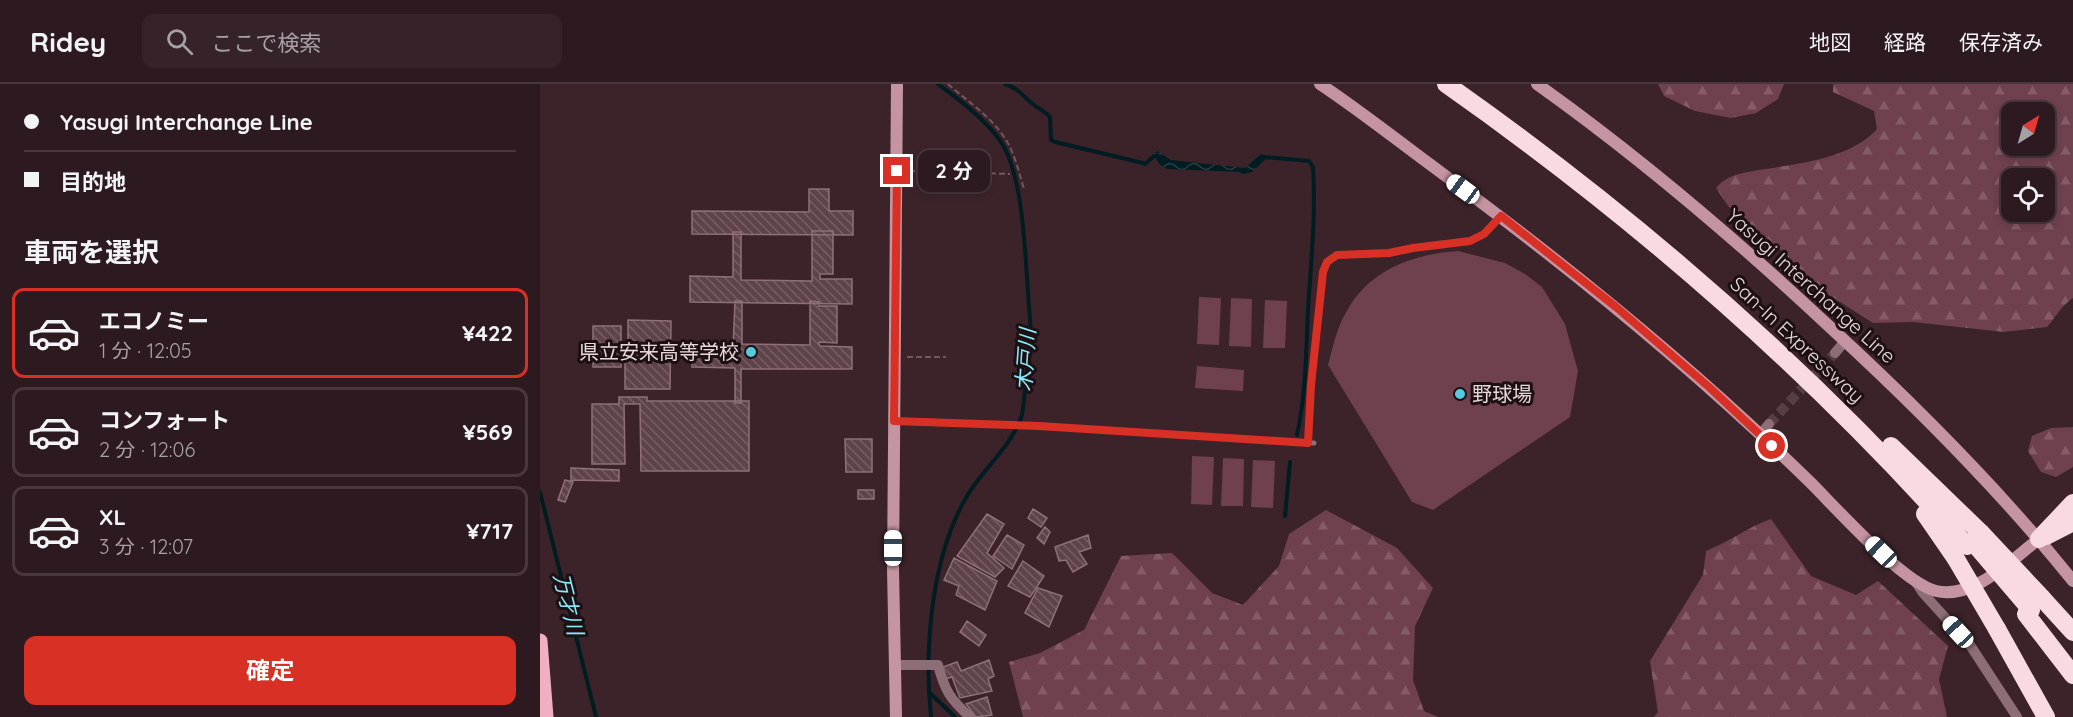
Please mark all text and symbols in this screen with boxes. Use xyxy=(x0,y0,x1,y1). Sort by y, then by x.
search box xyxy=(142,14,562,68)
text: Ridey xyxy=(30,24,106,59)
icon: search xyxy=(163,25,196,58)
text: ここで検索 xyxy=(211,29,321,57)
text: 地図 xyxy=(1809,29,1851,55)
text: 経路 xyxy=(1884,29,1926,55)
text: 保存済み xyxy=(1959,29,2043,55)
north arrow xyxy=(2001,102,2055,156)
map controls xyxy=(2001,102,2055,222)
text: Yasugi Interchange Line xyxy=(60,108,313,136)
callout: 2 分 xyxy=(918,150,990,192)
route end xyxy=(883,157,910,184)
text: 2 分 xyxy=(936,158,972,183)
text: 目的地 xyxy=(60,168,126,196)
button: locate xyxy=(2001,168,2055,222)
car xyxy=(1443,171,1483,207)
street label: Yasugi Interchange Line xyxy=(1721,203,1901,368)
text: 車両を選択 xyxy=(24,235,159,269)
street label: San-In Expressway xyxy=(1725,271,1869,408)
icon: car xyxy=(27,306,81,360)
text: エコノミー xyxy=(99,307,209,335)
text: ¥422 xyxy=(462,319,513,347)
water label: 木戸川 xyxy=(1010,326,1040,392)
text: 1 分 · 12:05 xyxy=(99,338,192,363)
place label: 県立安来高等学校 xyxy=(579,339,739,364)
marker: 県立安来高等学校 xyxy=(744,345,758,359)
place label: 野球場 xyxy=(1472,381,1532,406)
marker: 野球場 xyxy=(1453,387,1467,401)
icon: car xyxy=(27,405,81,459)
text: コンフォート xyxy=(99,406,230,434)
text: ¥569 xyxy=(463,418,513,446)
route start xyxy=(1758,432,1785,459)
text: 2 分 · 12:06 xyxy=(99,437,195,462)
text: XL xyxy=(99,503,126,531)
icon: car xyxy=(27,504,81,558)
text: ¥717 xyxy=(466,517,513,545)
car xyxy=(884,530,902,566)
car xyxy=(1862,533,1900,571)
text: 3 分 · 12:07 xyxy=(99,534,193,559)
water label: 万才川 xyxy=(549,570,590,639)
car xyxy=(1939,613,1977,651)
button: 確定 xyxy=(24,636,516,705)

